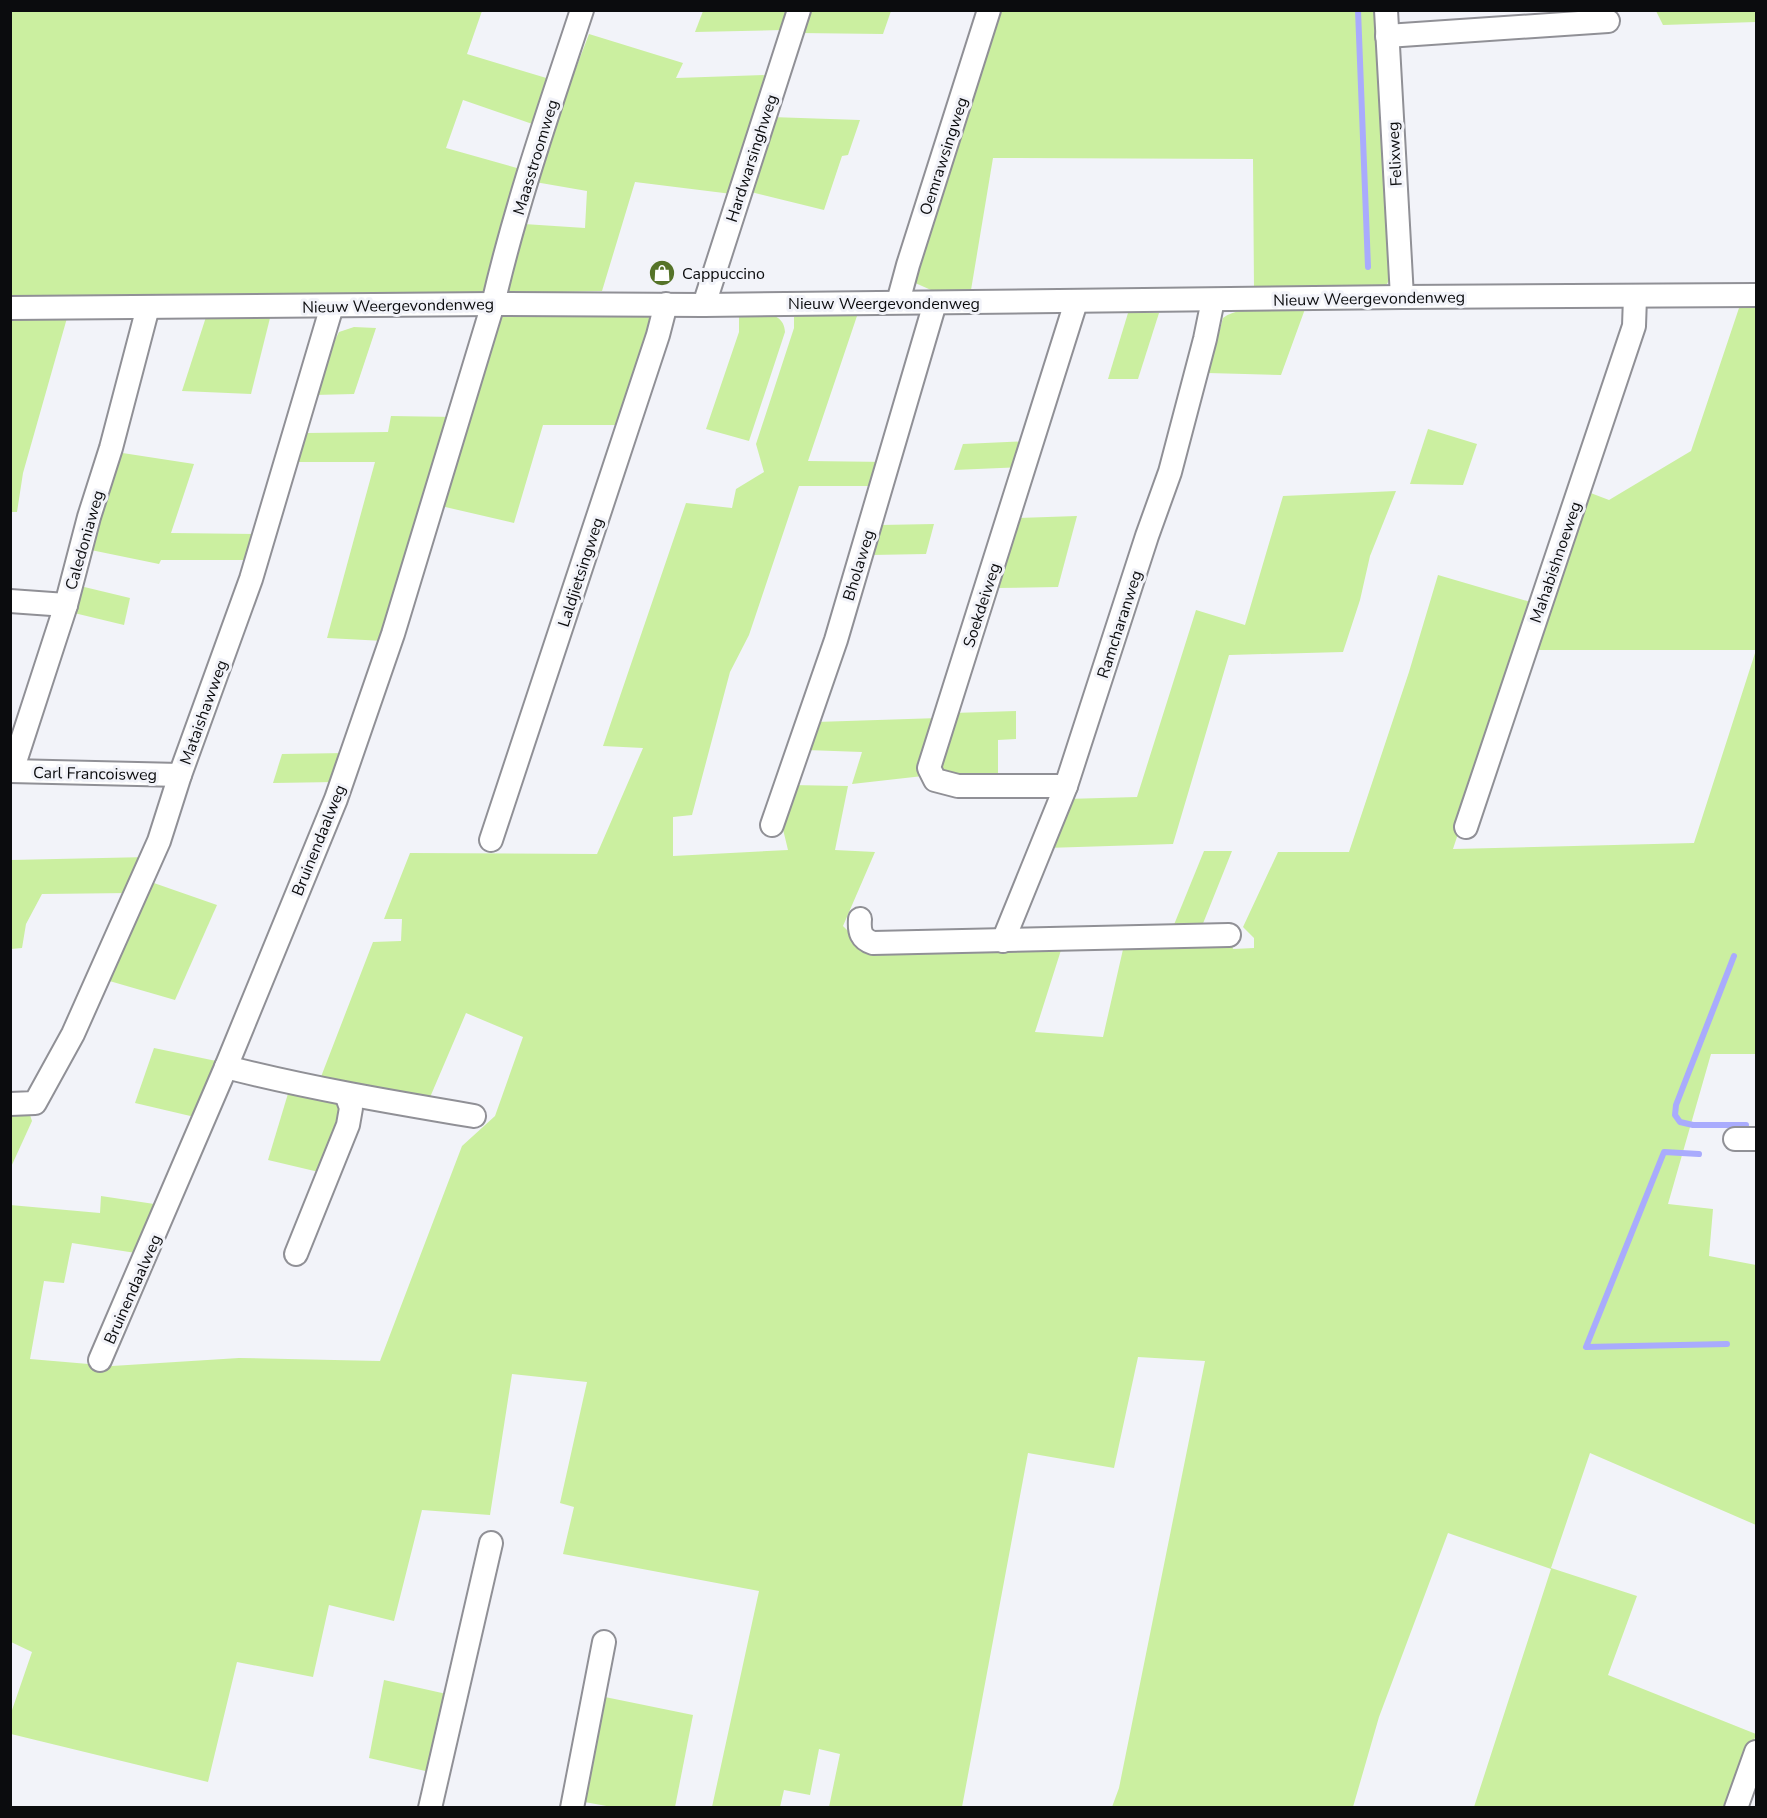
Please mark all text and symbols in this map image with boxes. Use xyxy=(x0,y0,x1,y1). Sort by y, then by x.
street label: Hardwarsinghweg xyxy=(721,92,783,225)
street label: Oemrawsingweg xyxy=(914,94,973,218)
street label: Maasstroomweg xyxy=(508,97,564,218)
street label: Felixweg xyxy=(1382,121,1408,187)
shop icon: Cappuccino xyxy=(647,258,677,288)
place label: Cappuccino xyxy=(682,263,765,285)
street label: Nieuw Weergevondenweg xyxy=(1273,286,1465,312)
street label: Nieuw Weergevondenweg xyxy=(302,293,494,319)
street label: Nieuw Weergevondenweg xyxy=(788,293,980,315)
street label: Caledoniaweg xyxy=(60,488,110,593)
street label: Mahabishnoeweg xyxy=(1525,499,1587,626)
street label: Laldjietsingweg xyxy=(553,515,609,630)
street label: Bholaweg xyxy=(838,527,880,603)
street label: Soekdeiweg xyxy=(958,560,1006,650)
street label: Ramcharanweg xyxy=(1092,568,1148,681)
street label: Mataishawweg xyxy=(175,657,233,768)
street label: Carl Francoisweg xyxy=(33,762,157,786)
street label: Bruinendaalweg xyxy=(287,782,351,899)
street label: Bruinendaalweg xyxy=(99,1231,167,1348)

